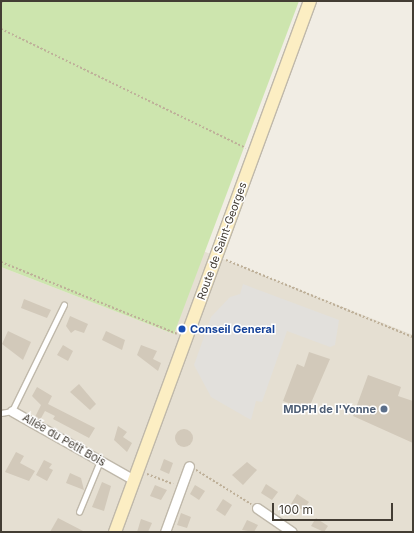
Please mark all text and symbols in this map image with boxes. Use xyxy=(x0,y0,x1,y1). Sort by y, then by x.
street label: Route de Saint-Georges xyxy=(195,180,249,302)
place label: Conseil General xyxy=(190,322,275,336)
marker: Conseil General xyxy=(177,324,187,334)
place label: MDPH de l'Yonne xyxy=(283,402,376,416)
marker: MDPH de l'Yonne xyxy=(379,404,389,414)
street label: Allée du Petit Bois xyxy=(20,411,108,469)
scale bar xyxy=(274,495,395,521)
text: 100 m xyxy=(279,502,313,517)

